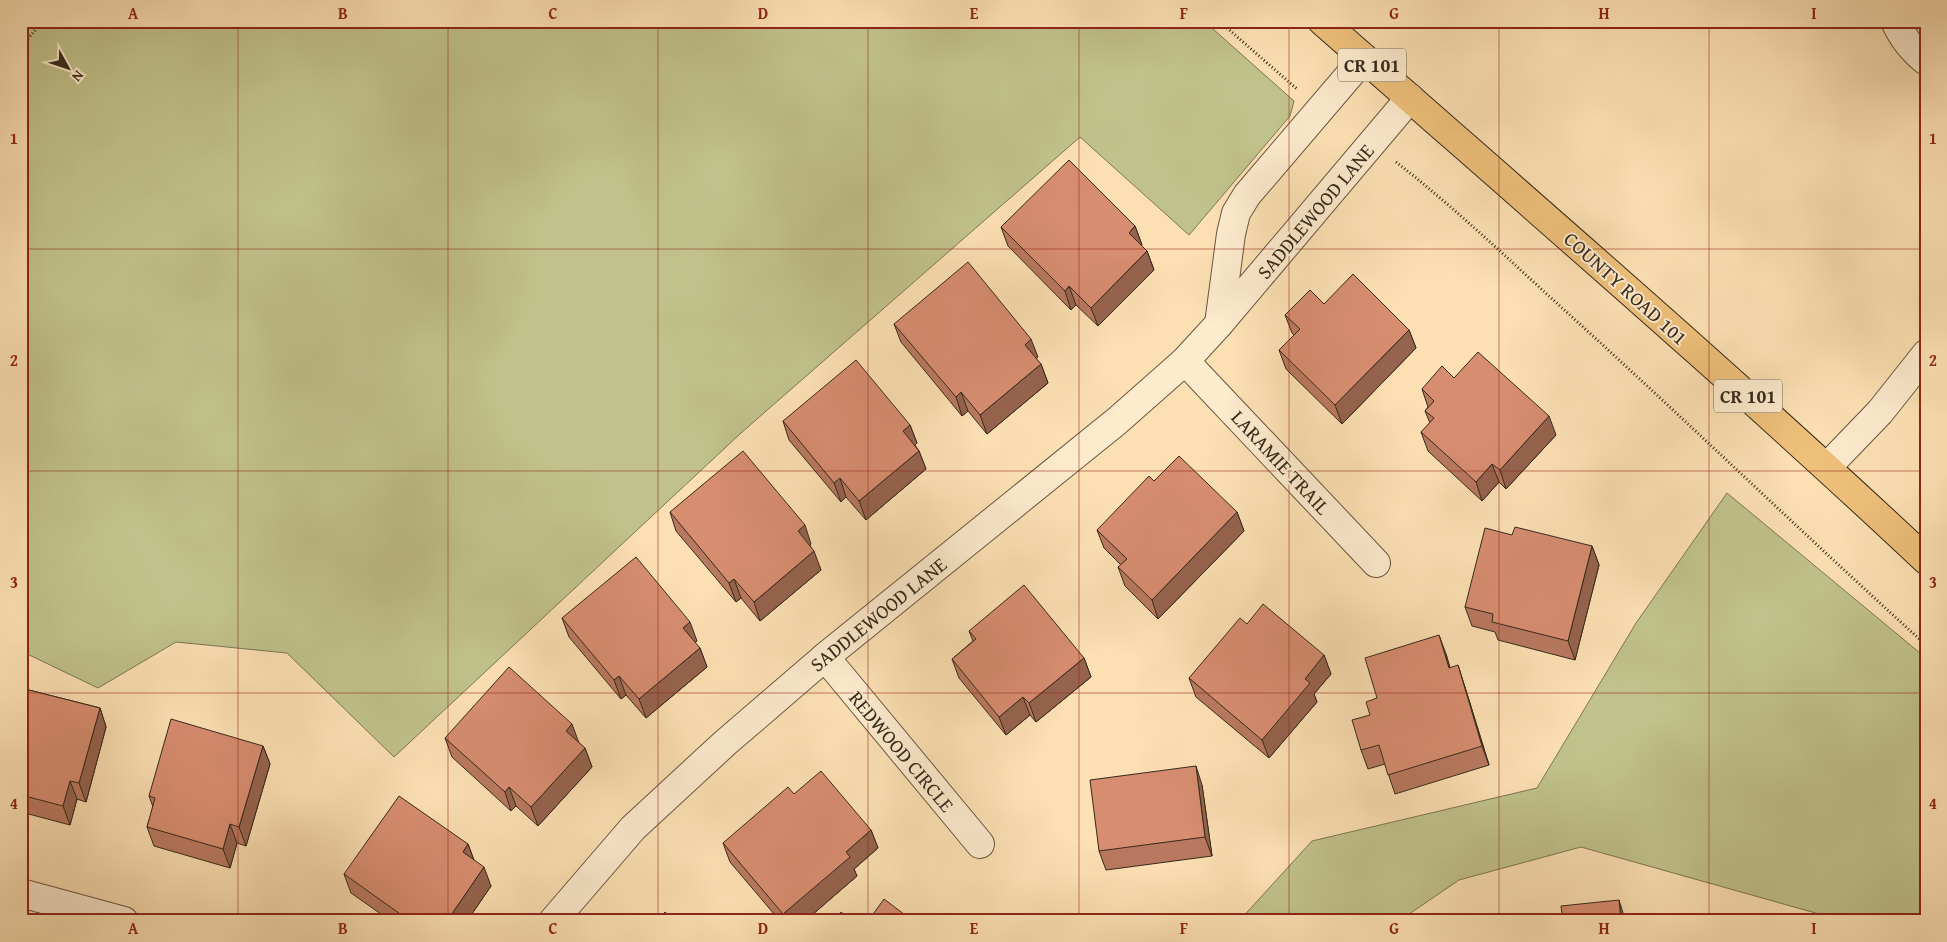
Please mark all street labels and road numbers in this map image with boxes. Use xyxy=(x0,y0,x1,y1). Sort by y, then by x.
road number: CR 101 xyxy=(1338,48,1406,82)
street label: SADDLEWOOD LANE xyxy=(1250,137,1380,285)
street label: COUNTY ROAD 101 xyxy=(1558,225,1694,351)
road number: CR 101 xyxy=(1714,380,1782,412)
street label: LARAMIE TRAIL xyxy=(1225,403,1337,521)
street label: SADDLEWOOD LANE xyxy=(803,550,953,678)
street label: REDWOOD CIRCLE xyxy=(843,684,961,818)

